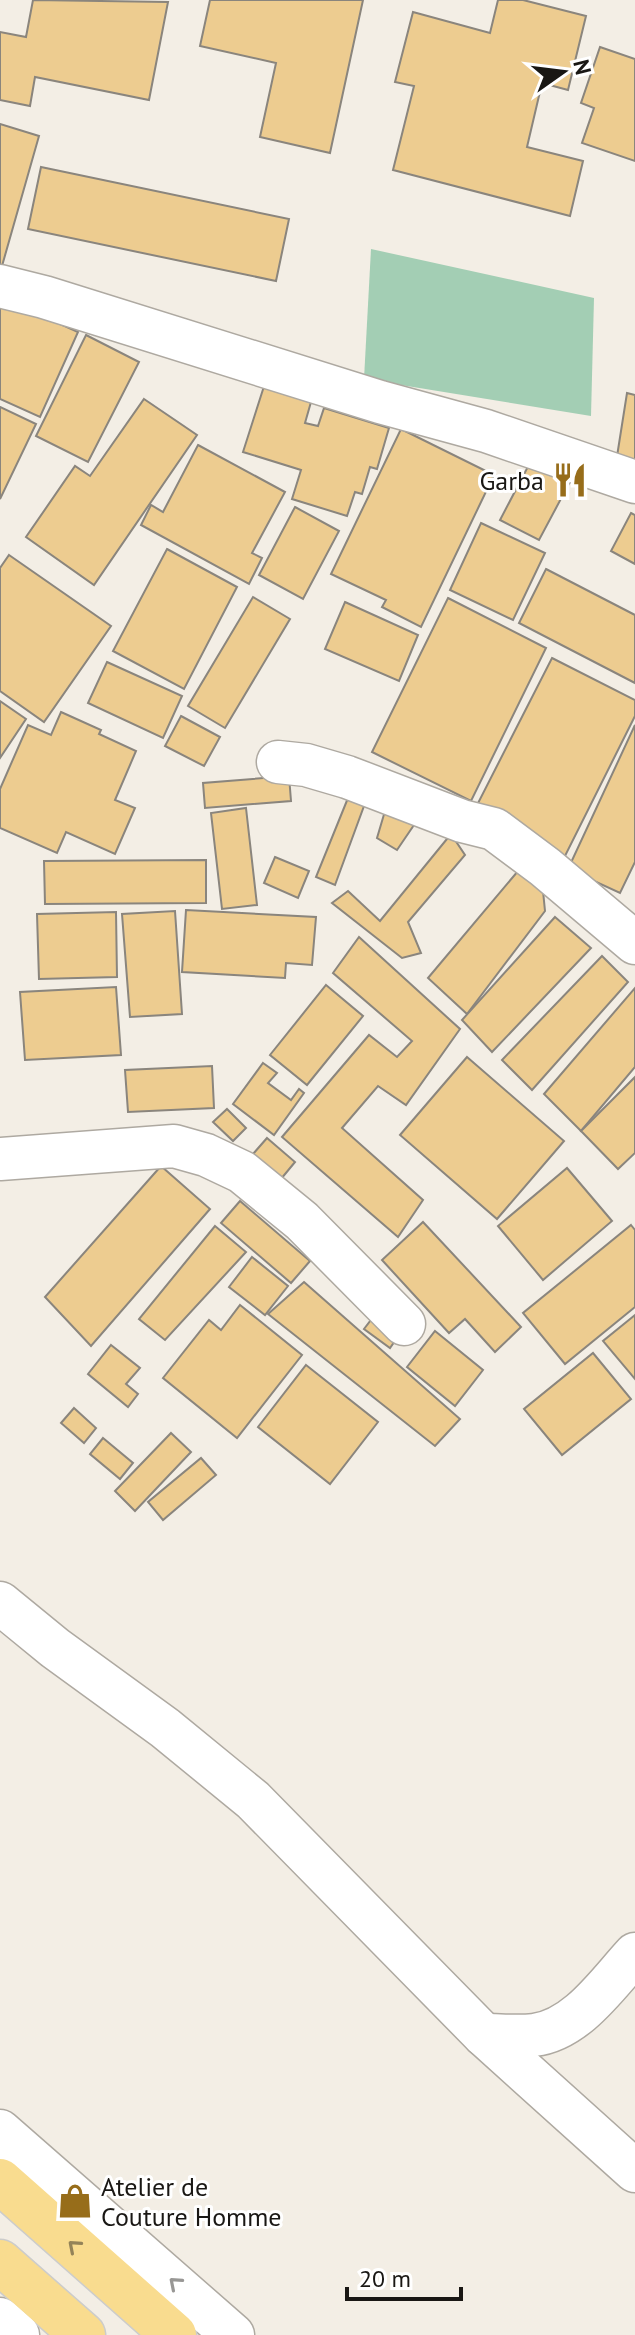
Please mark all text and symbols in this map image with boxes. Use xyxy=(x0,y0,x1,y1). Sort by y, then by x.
north arrow xyxy=(523,32,603,112)
text: N xyxy=(567,57,598,78)
restaurant icon: Garba xyxy=(551,461,589,499)
place label: Garba xyxy=(479,464,544,497)
place label: Atelier de Couture Homme xyxy=(101,2170,282,2233)
shop icon: Atelier de Couture Homme xyxy=(56,2182,94,2220)
one-way arrow xyxy=(68,2242,83,2256)
scale bar xyxy=(347,2251,461,2301)
text: 20 m xyxy=(359,2263,411,2294)
one-way arrow xyxy=(169,2279,184,2293)

